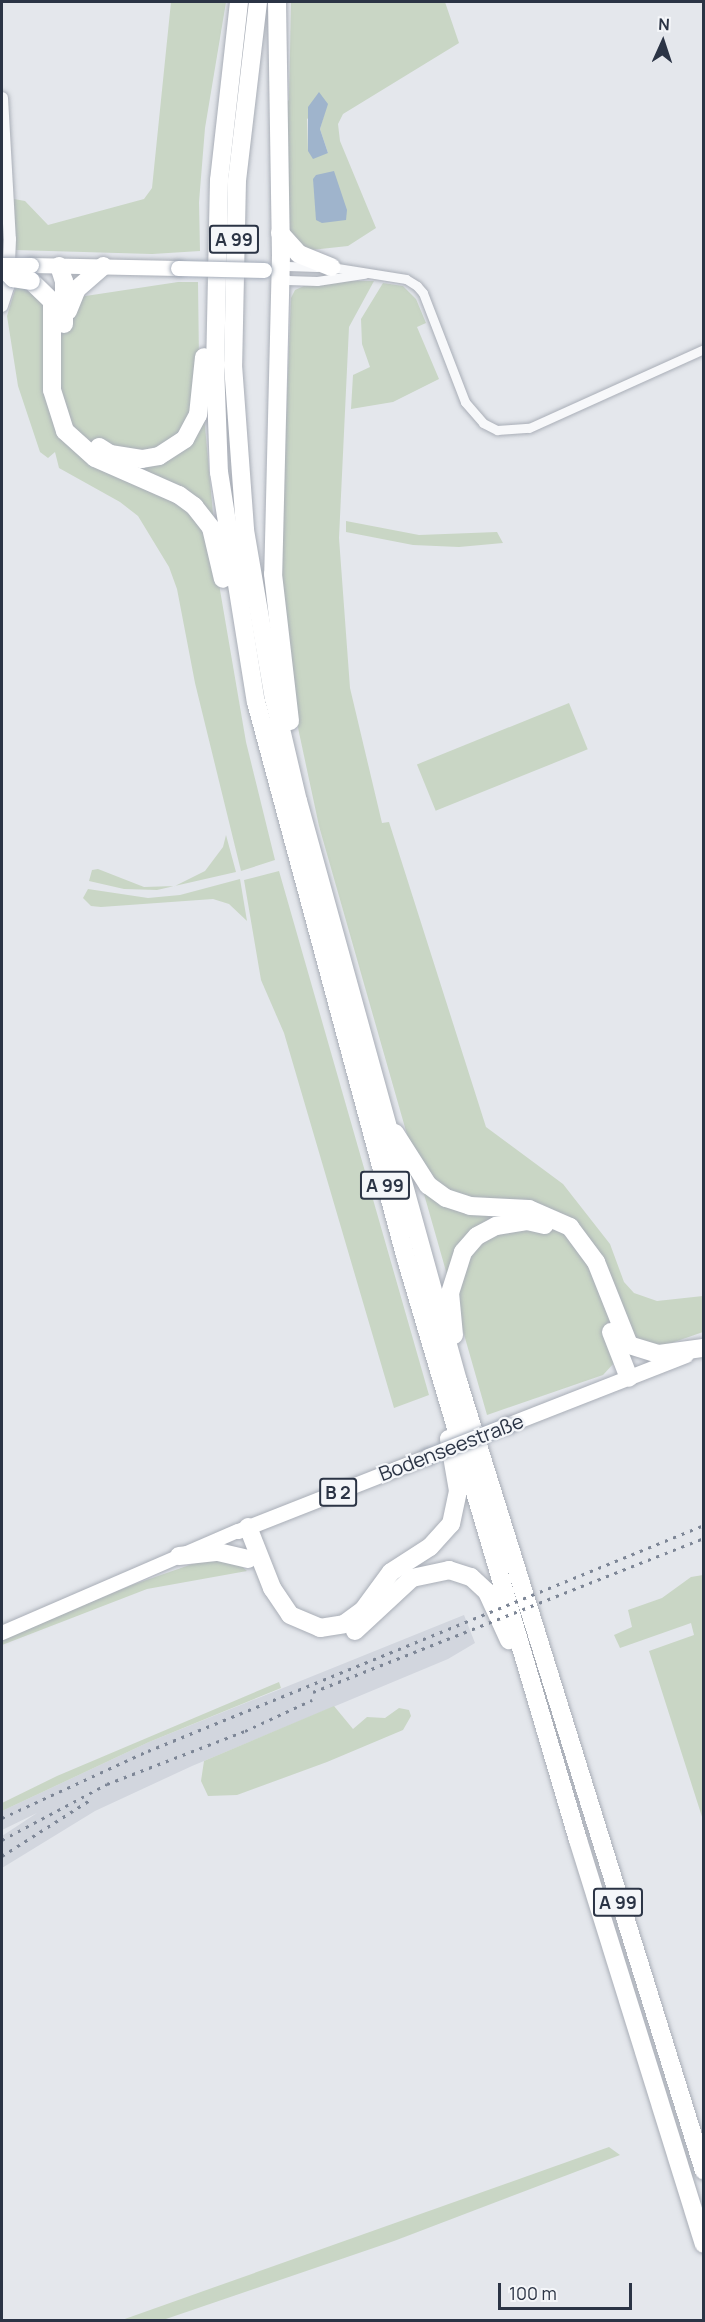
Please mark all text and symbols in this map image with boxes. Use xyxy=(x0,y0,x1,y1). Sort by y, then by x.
north arrow xyxy=(633,12,693,72)
text: N xyxy=(658,13,670,35)
road number: A 99 xyxy=(208,224,260,254)
road number: A 99 xyxy=(360,1170,410,1200)
street label: Bodenseestraße xyxy=(375,1408,527,1486)
road number: B 2 xyxy=(318,1477,358,1507)
road number: A 99 xyxy=(592,1887,644,1917)
scale bar xyxy=(501,2271,634,2309)
text: 100 m xyxy=(509,2281,557,2305)

